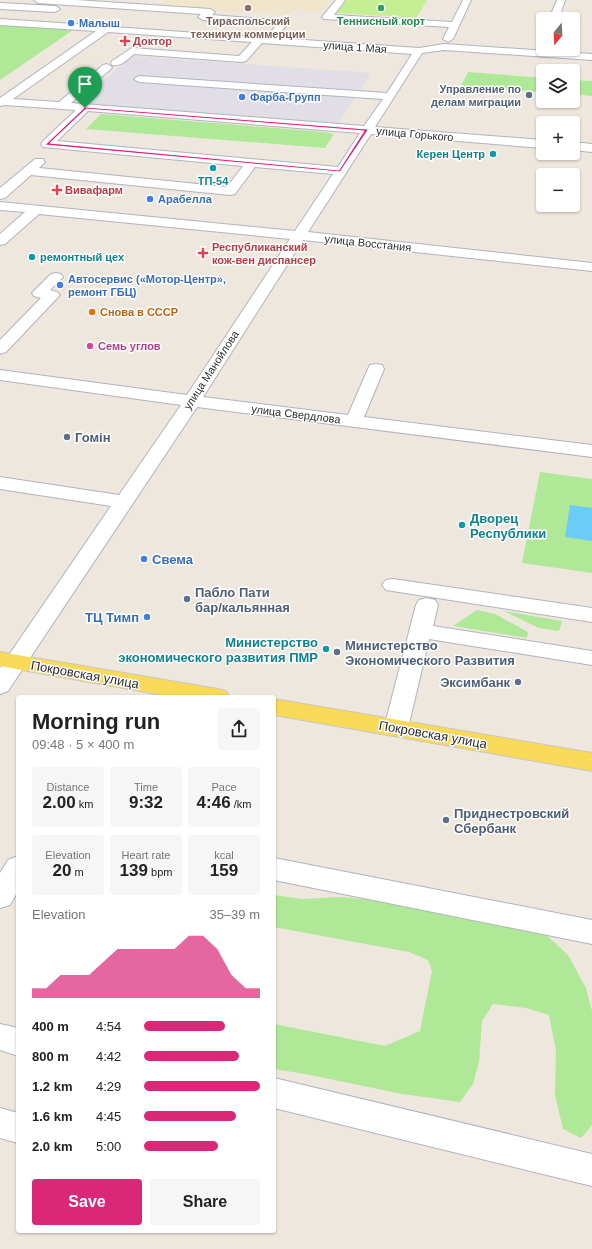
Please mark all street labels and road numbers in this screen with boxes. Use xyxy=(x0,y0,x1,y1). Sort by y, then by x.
street label: улица 1 Мая xyxy=(323,39,387,55)
street label: улица Горького xyxy=(376,125,454,143)
street label: улица Восстания xyxy=(324,232,412,254)
street label: улица Манойлова xyxy=(181,328,241,412)
street label: улица Свердлова xyxy=(251,403,342,426)
street label: Покровская улица xyxy=(30,658,141,692)
street label: Покровская улица xyxy=(378,718,489,752)

